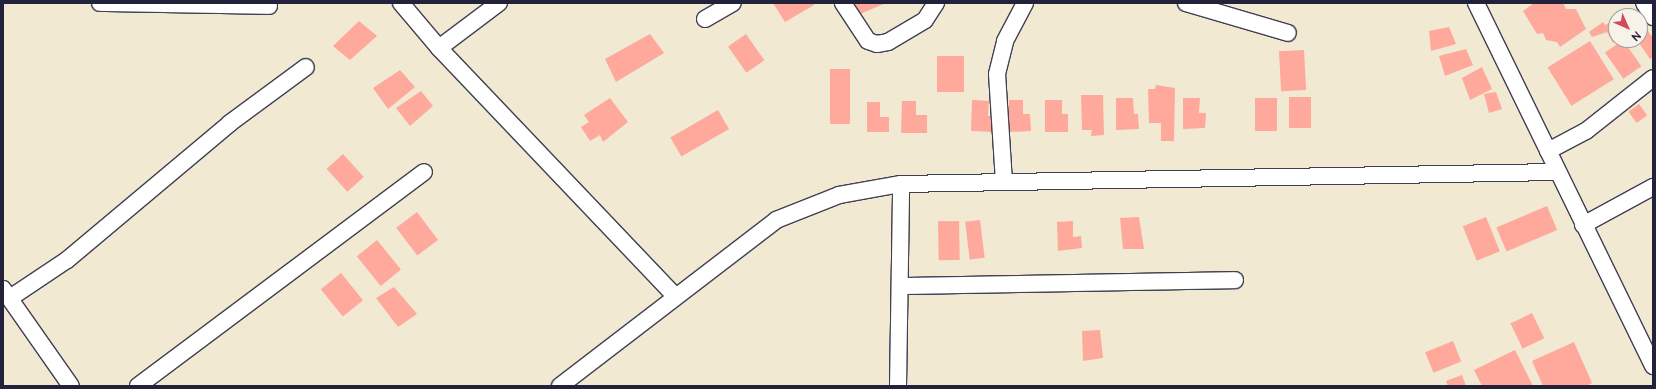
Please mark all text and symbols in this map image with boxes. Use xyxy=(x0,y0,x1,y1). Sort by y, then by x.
north arrow xyxy=(1608,8,1648,48)
text: N xyxy=(1628,28,1644,44)

